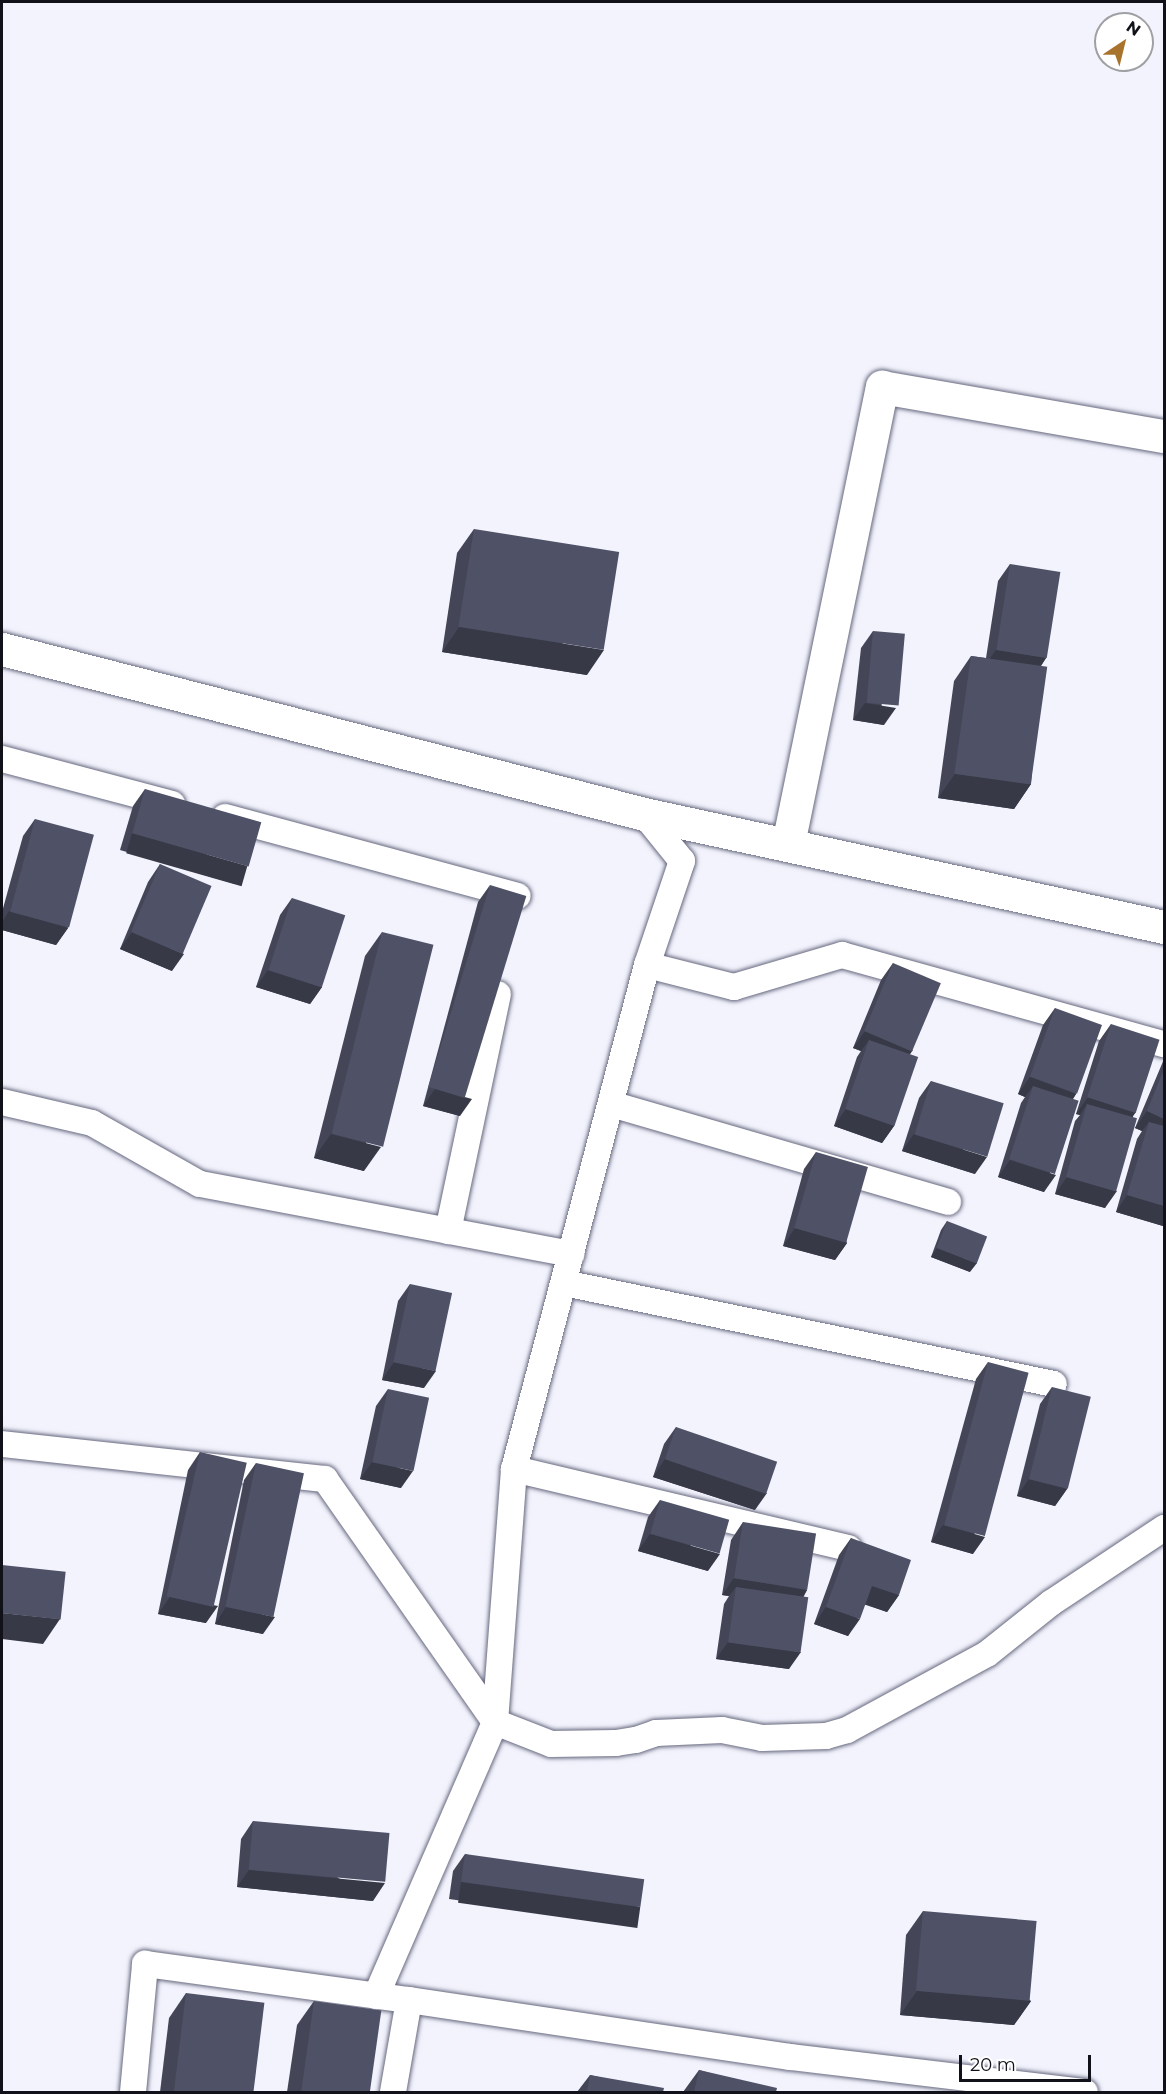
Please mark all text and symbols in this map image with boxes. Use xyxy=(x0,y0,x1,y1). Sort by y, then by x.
north arrow xyxy=(1094,12,1154,72)
text: N xyxy=(1123,17,1144,40)
scale bar xyxy=(962,2043,1094,2081)
text: 20 m xyxy=(970,2054,1016,2076)

